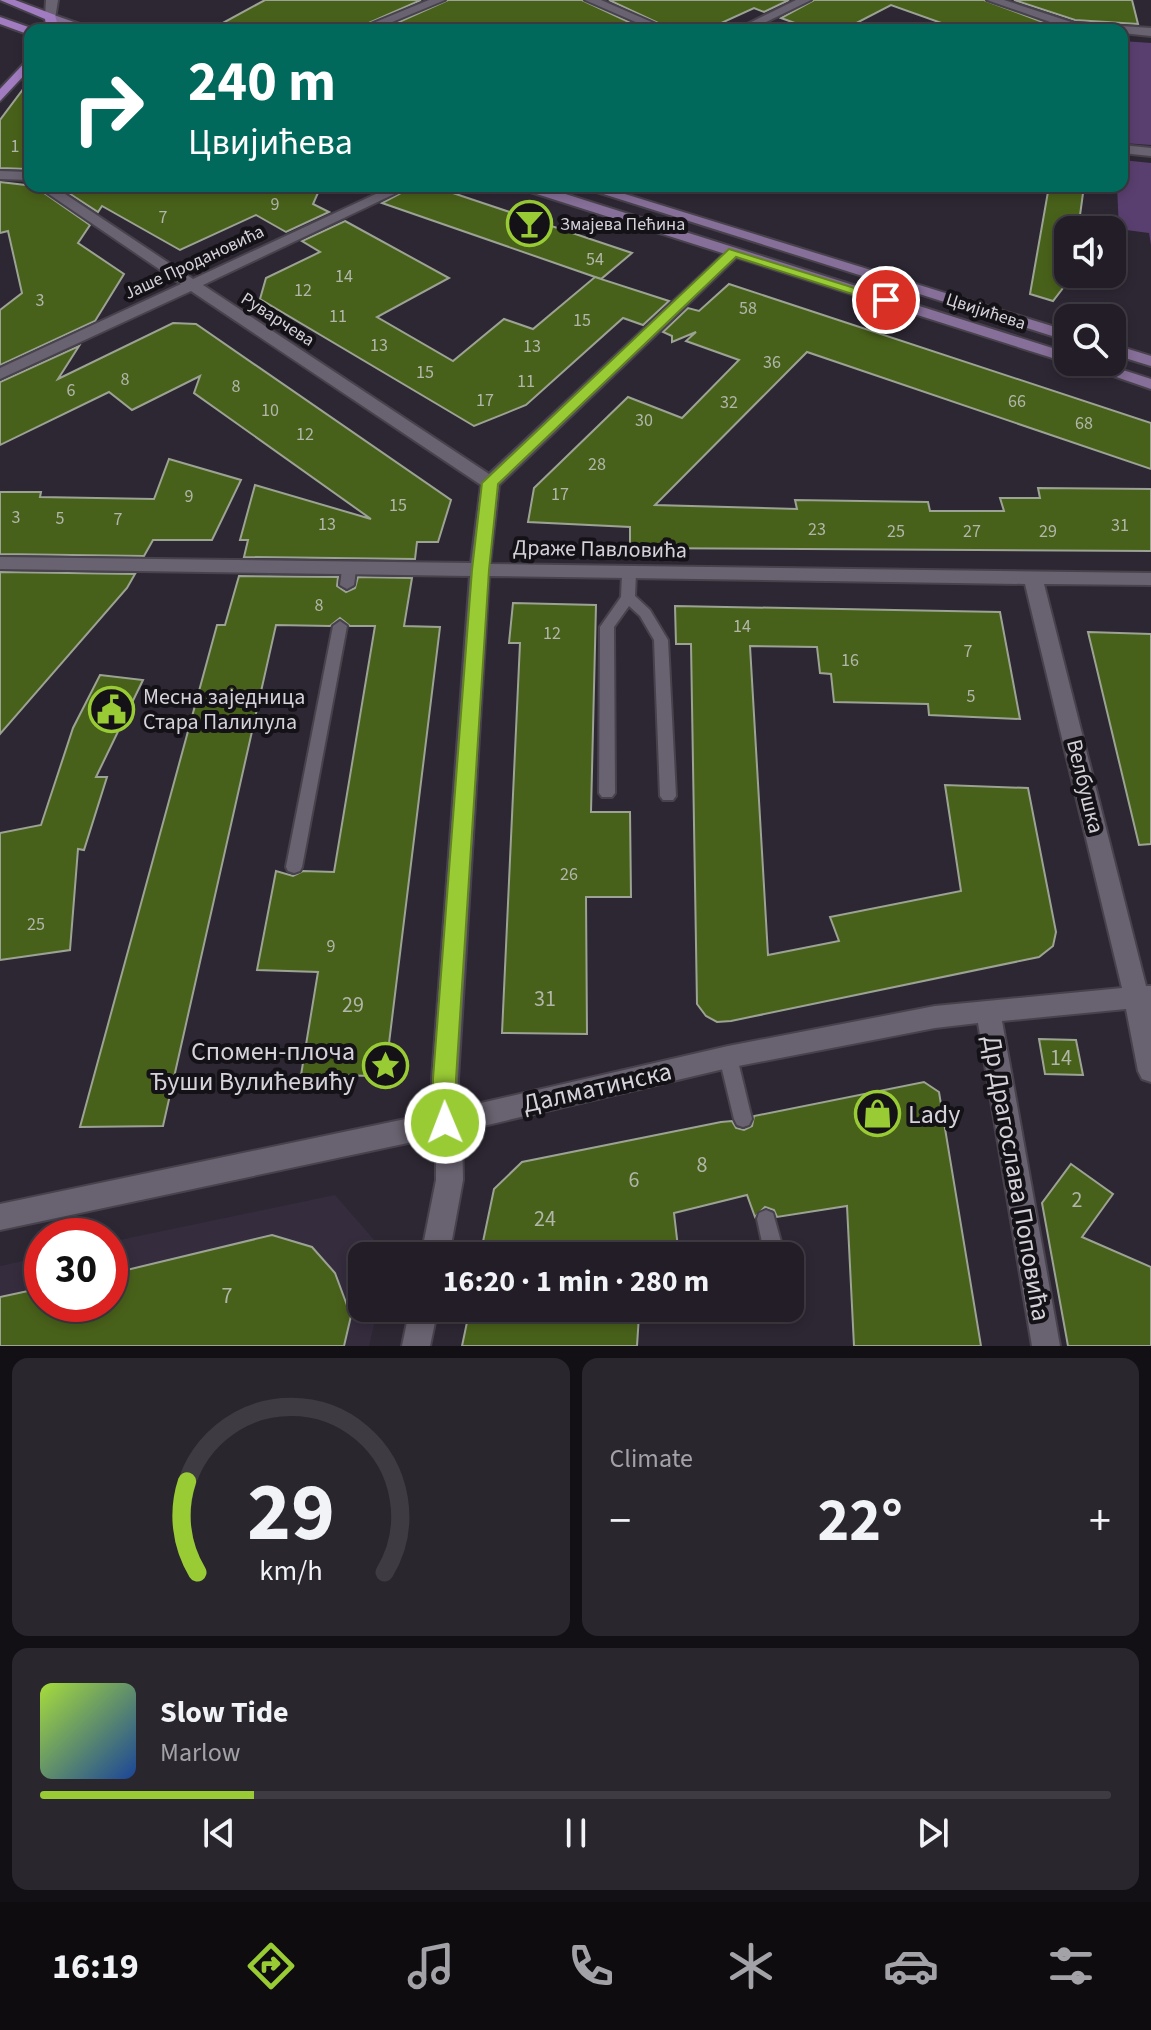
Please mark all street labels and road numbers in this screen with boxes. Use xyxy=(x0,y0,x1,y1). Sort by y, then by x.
street label: Јаше Продановића xyxy=(120,219,268,306)
street label: Руварчева xyxy=(236,286,319,353)
street label: Цвијићева xyxy=(943,287,1029,336)
street label: Драже Павловића xyxy=(513,531,687,567)
street label: Велбушка xyxy=(1058,736,1112,837)
street label: Др Драгослава Поповића xyxy=(973,1032,1060,1324)
street label: Далматинска xyxy=(519,1052,675,1123)

